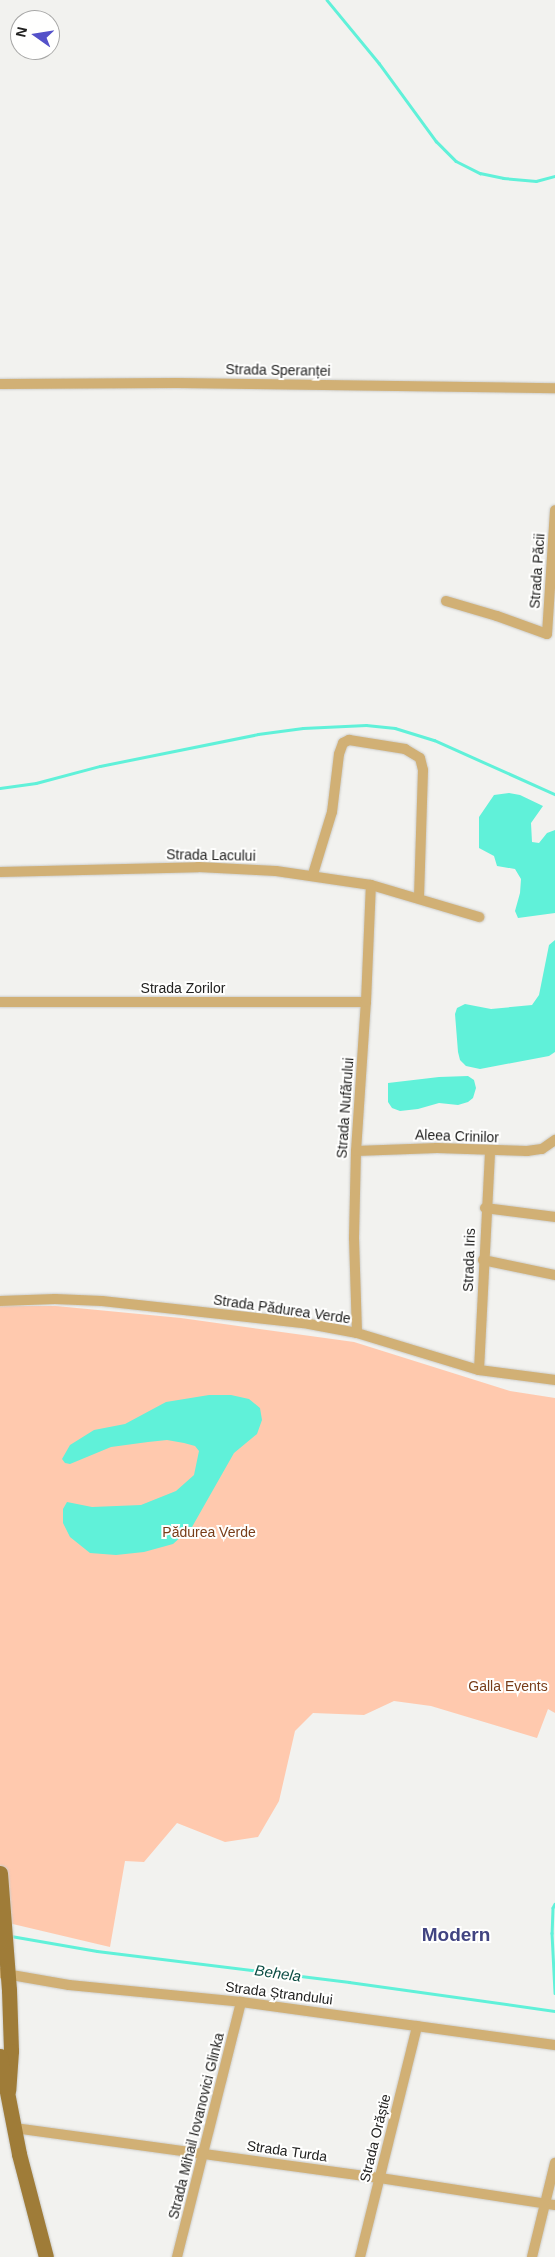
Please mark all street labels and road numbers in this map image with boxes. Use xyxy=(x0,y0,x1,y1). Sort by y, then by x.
street label: Strada Speranței xyxy=(225,361,331,379)
street label: Strada Păcii xyxy=(526,533,548,609)
street label: Strada Lacului xyxy=(166,846,256,864)
street label: Strada Zorilor xyxy=(141,980,225,996)
street label: Strada Nufărului xyxy=(333,1057,357,1159)
street label: Aleea Crinilor xyxy=(415,1126,499,1146)
street label: Strada Iris xyxy=(459,1228,479,1292)
street label: Strada Pădurea Verde xyxy=(212,1291,352,1327)
street label: Strada Ștrandului xyxy=(224,1978,334,2008)
street label: Strada Mihail Iovanovici Glinka xyxy=(165,2031,227,2221)
street label: Strada Orăștie xyxy=(356,2092,394,2184)
street label: Strada Turda xyxy=(246,2137,328,2165)

